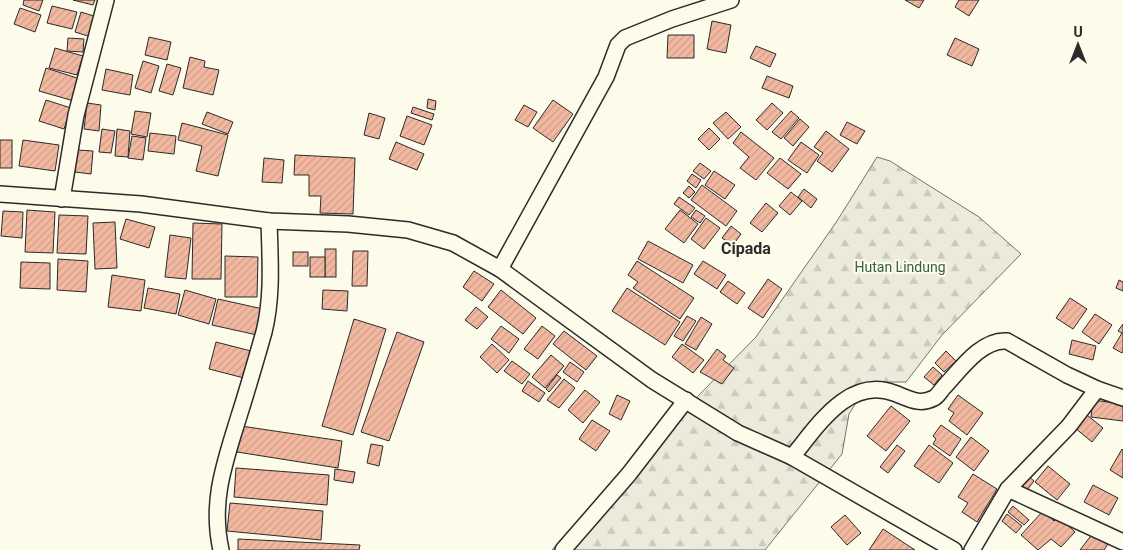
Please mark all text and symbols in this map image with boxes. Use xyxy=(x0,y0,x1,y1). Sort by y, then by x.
north arrow xyxy=(1053,20,1103,70)
text: U xyxy=(1073,24,1083,40)
district label: Cipada xyxy=(721,239,771,258)
park label: Hutan Lindung xyxy=(855,259,946,275)

